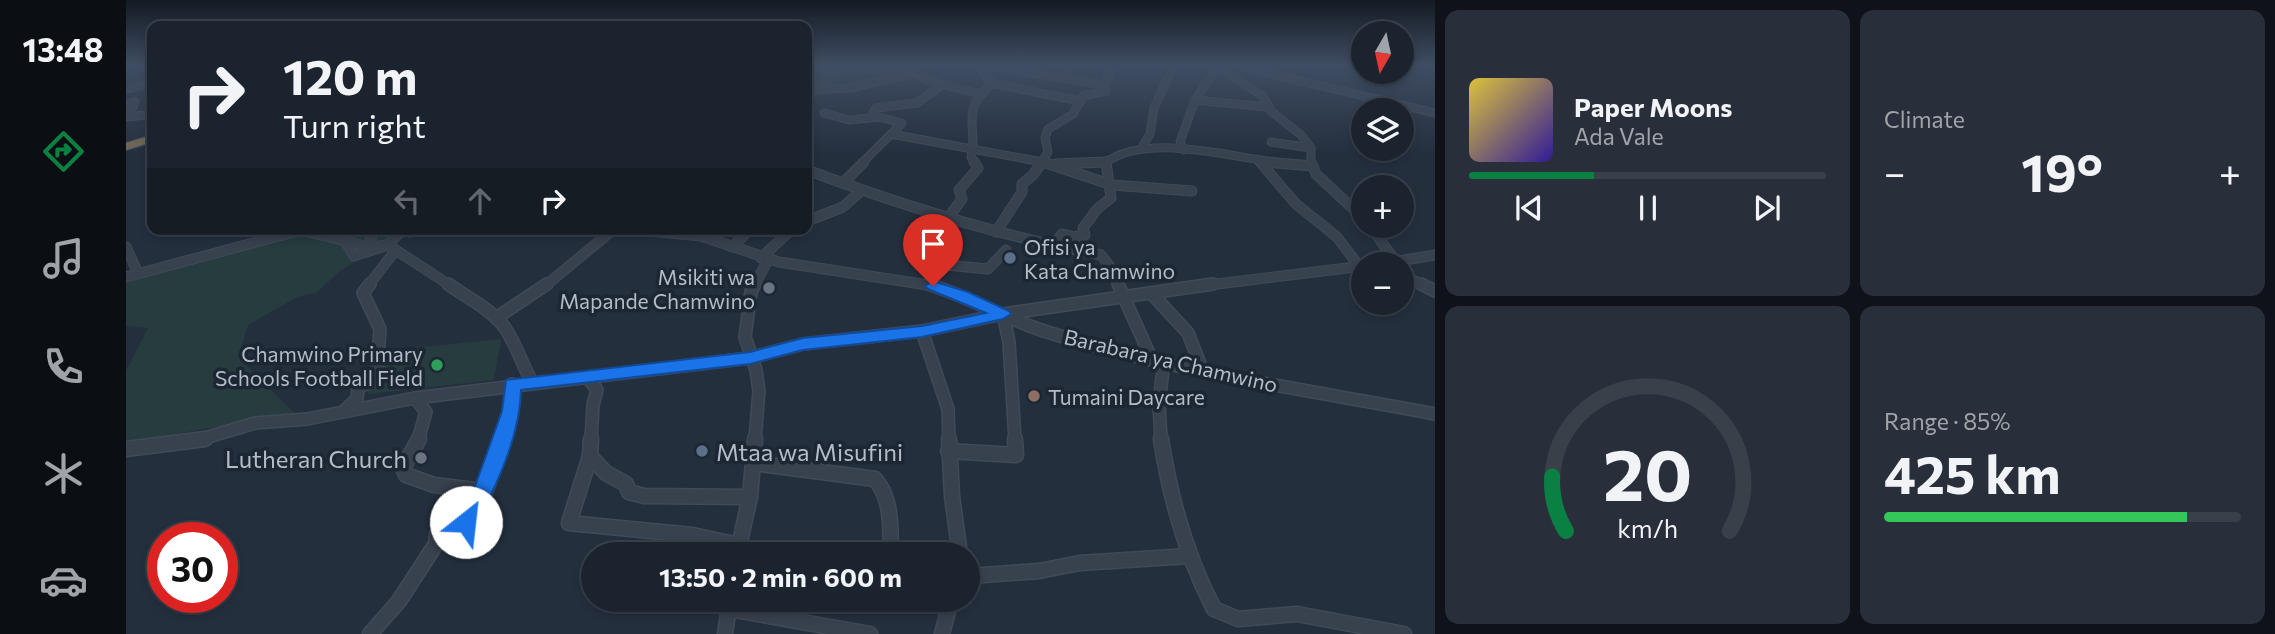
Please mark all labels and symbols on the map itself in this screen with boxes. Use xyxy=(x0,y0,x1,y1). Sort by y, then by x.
north arrow xyxy=(1351,21,1414,84)
pin xyxy=(903,214,963,286)
place label: Ofisi ya Kata Chamwino xyxy=(1024,234,1175,283)
marker: Ofisi ya Kata Chamwino xyxy=(1002,250,1018,266)
place label: Msikiti wa Mapande Chamwino xyxy=(559,264,755,313)
marker: Msikiti wa Mapande Chamwino xyxy=(761,280,777,296)
street label: Barabara ya Chamwino xyxy=(1062,323,1280,397)
place label: Chamwino Primary Schools Football Field xyxy=(215,341,423,390)
marker: Chamwino Primary Schools Football Field xyxy=(429,357,445,373)
place label: Tumaini Daycare xyxy=(1048,384,1205,409)
marker: Tumaini Daycare xyxy=(1026,388,1042,404)
place label: Mtaa wa Misufini xyxy=(716,437,903,466)
marker: Mtaa wa Misufini xyxy=(694,443,710,459)
place label: Lutheran Church xyxy=(225,444,407,473)
marker: Lutheran Church xyxy=(413,450,429,466)
position arrow xyxy=(429,485,503,559)
speed limit sign: 30 xyxy=(147,522,238,613)

